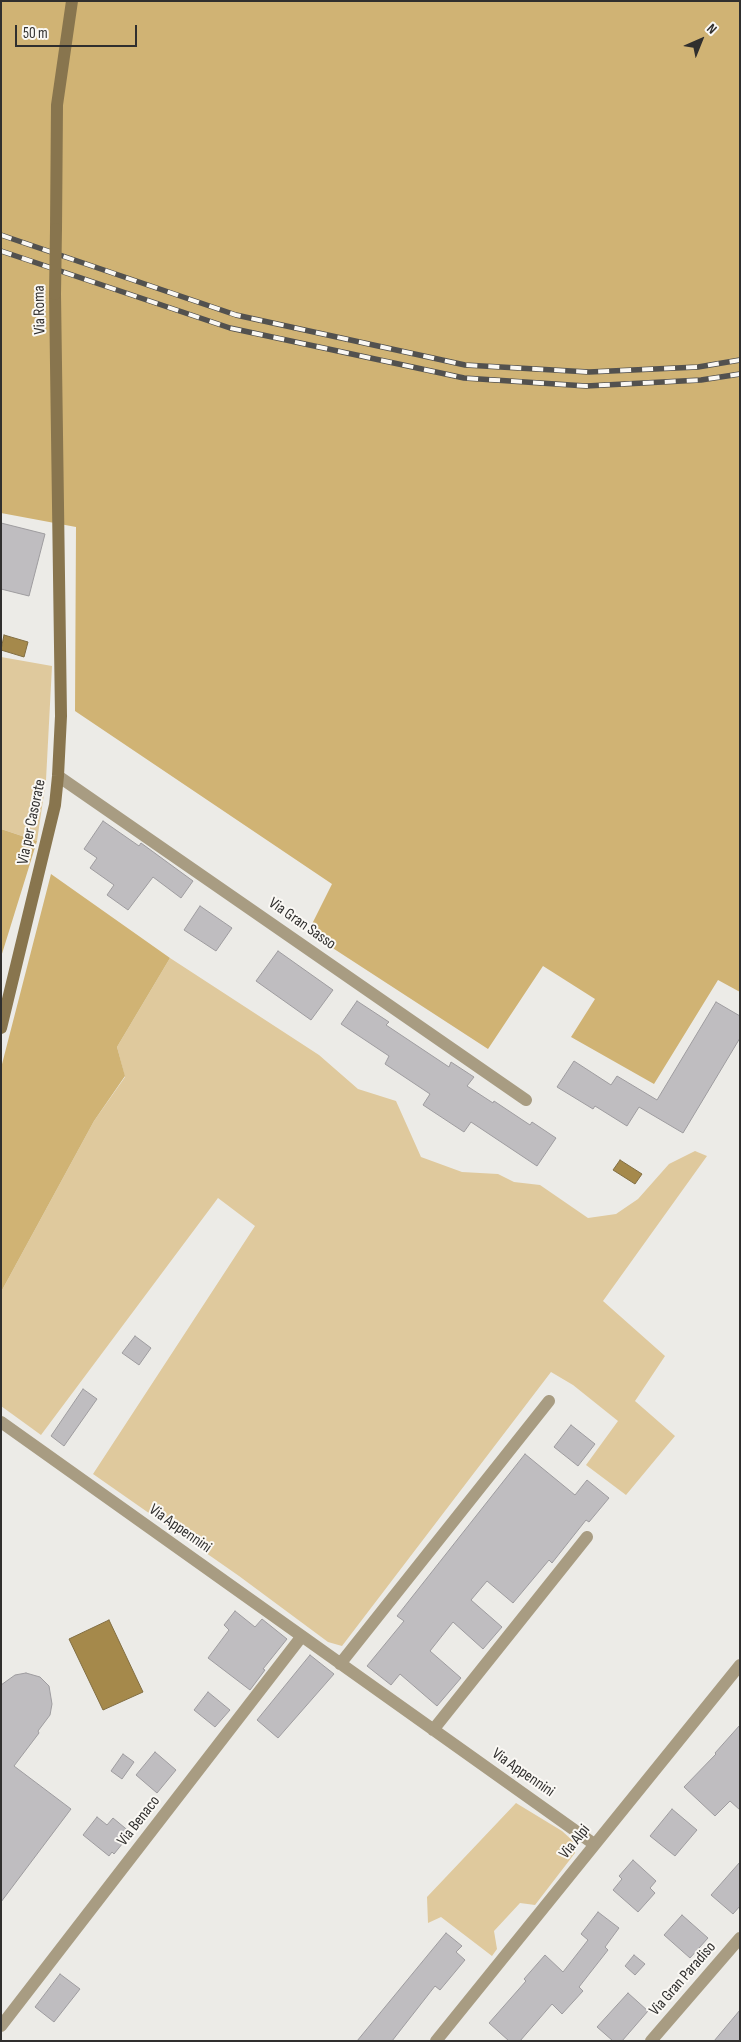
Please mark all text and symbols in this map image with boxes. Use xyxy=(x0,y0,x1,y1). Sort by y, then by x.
scale bar xyxy=(18,15,140,47)
north arrow xyxy=(676,15,726,65)
text: N xyxy=(703,20,720,38)
text: 50 m xyxy=(23,24,48,43)
street label: Via Roma xyxy=(30,285,50,335)
street label: Via per Casorate xyxy=(14,778,50,866)
street label: Via Gran Sasso xyxy=(265,894,339,954)
street label: Via Appennini xyxy=(145,1500,215,1558)
street label: Via Appennini xyxy=(488,1744,558,1802)
street label: Via Benaco xyxy=(113,1792,165,1850)
street label: Via Alpi xyxy=(555,1821,595,1863)
street label: Via Gran Paradiso xyxy=(646,1938,720,2020)

